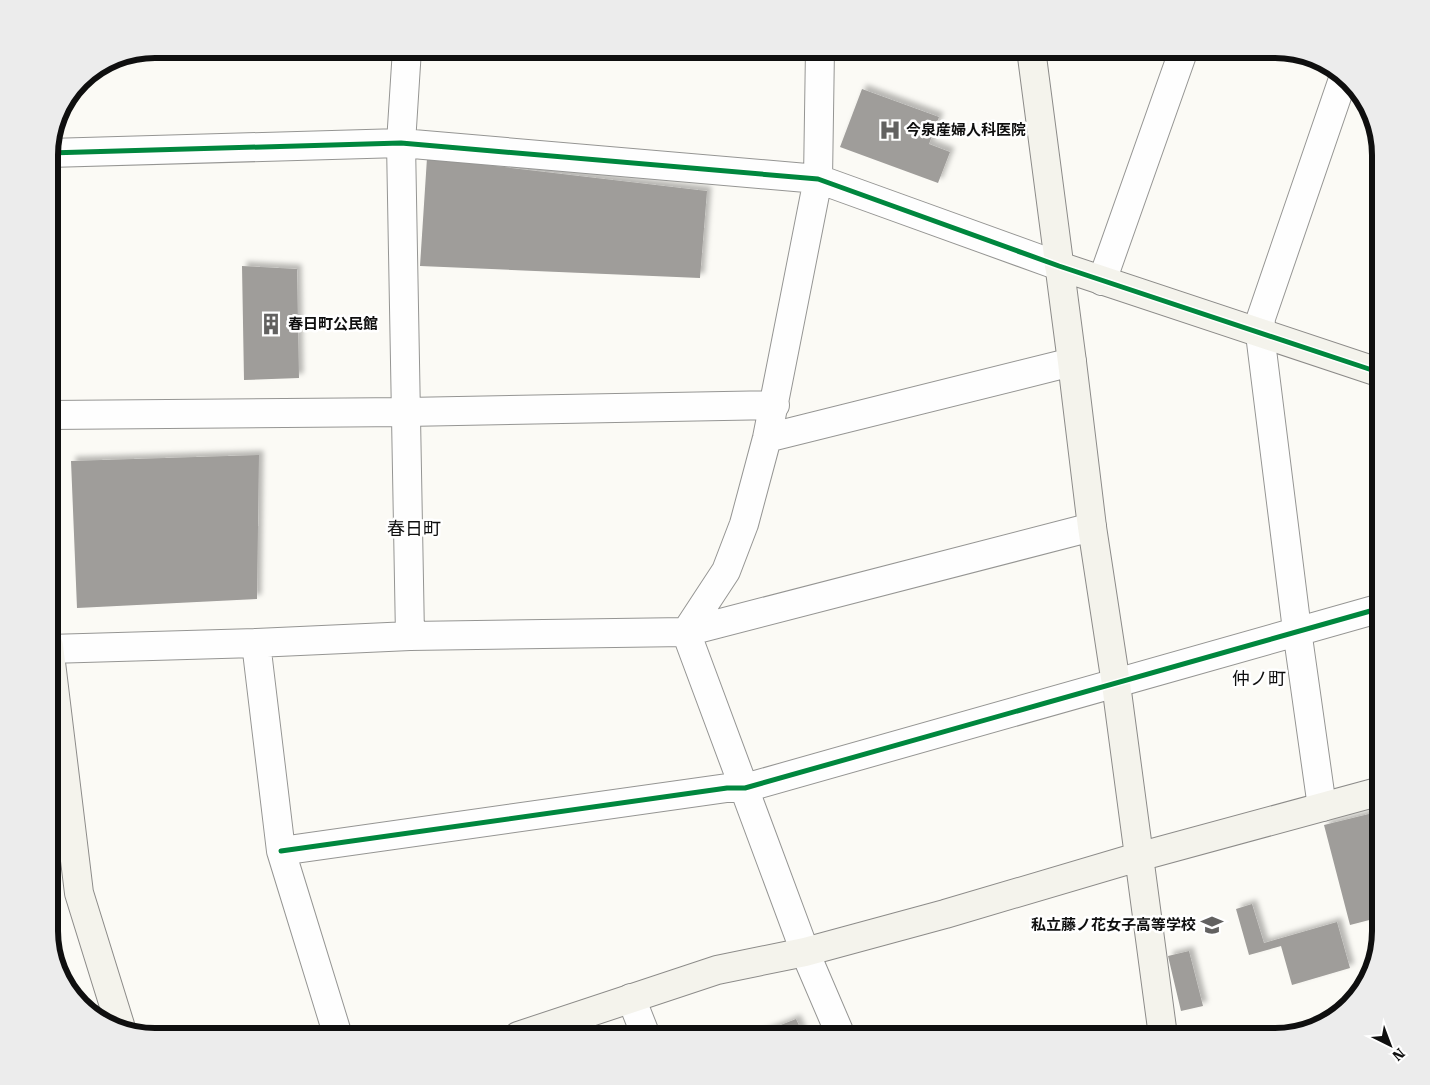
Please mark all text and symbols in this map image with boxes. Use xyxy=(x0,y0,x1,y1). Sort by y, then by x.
hospital icon: 今泉産婦人科医院 xyxy=(877,117,903,143)
place label: 今泉産婦人科医院 xyxy=(906,121,1026,139)
building icon: 春日町公民館 xyxy=(258,311,284,337)
place label: 春日町公民館 xyxy=(288,315,378,333)
district label: 春日町 xyxy=(387,518,441,539)
district label: 仲ノ町 xyxy=(1232,668,1286,689)
school or university icon: 私立藤ノ花女子高等学校 xyxy=(1199,912,1225,938)
place label: 私立藤ノ花女子高等学校 xyxy=(1031,916,1196,934)
north arrow xyxy=(1365,1020,1415,1070)
text: N xyxy=(1389,1045,1408,1064)

